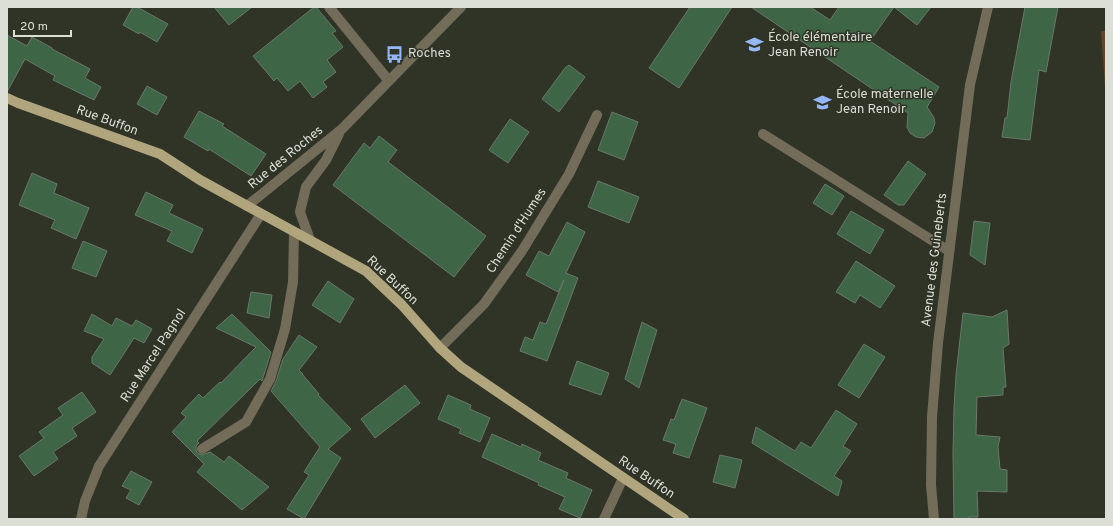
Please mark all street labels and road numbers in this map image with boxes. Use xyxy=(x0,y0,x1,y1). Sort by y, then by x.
street label: Rue Buffon xyxy=(74,102,140,140)
street label: Rue des Roches xyxy=(245,123,327,193)
street label: Chemin d'Humes xyxy=(483,185,551,277)
street label: Avenue des Guineberts xyxy=(919,192,951,328)
street label: Rue Buffon xyxy=(363,253,421,309)
street label: Rue Marcel Pagnol xyxy=(118,306,190,406)
street label: Rue Buffon xyxy=(615,453,677,503)

